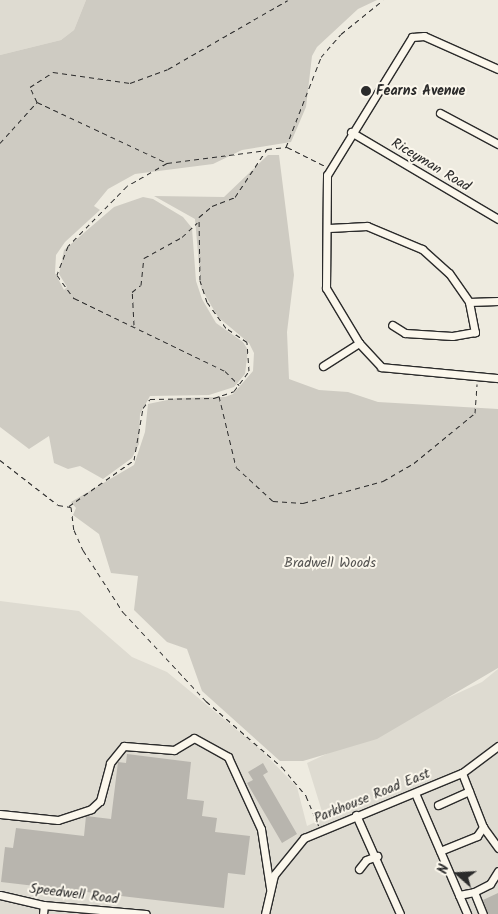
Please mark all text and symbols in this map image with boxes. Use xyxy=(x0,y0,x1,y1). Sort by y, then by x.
place label: Fearns Avenue xyxy=(376,83,465,99)
marker: Fearns Avenue xyxy=(360,85,372,97)
street label: Riceyman Road xyxy=(388,135,474,195)
park label: Bradwell Woods xyxy=(284,555,376,571)
street label: Parkhouse Road East xyxy=(312,765,432,827)
north arrow xyxy=(433,849,483,899)
text: N xyxy=(432,861,456,877)
street label: Speedwell Road xyxy=(28,880,120,908)

